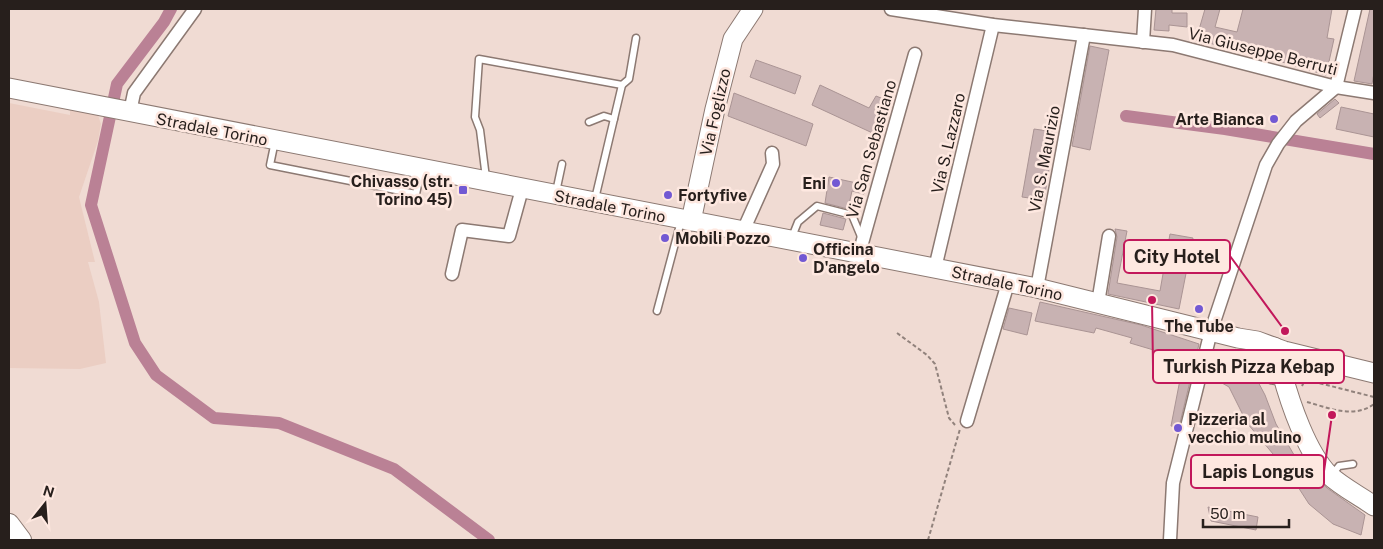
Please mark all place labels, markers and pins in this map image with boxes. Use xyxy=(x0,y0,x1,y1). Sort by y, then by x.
place label: Arte Bianca xyxy=(1175,110,1264,129)
marker: Arte Bianca xyxy=(1268,113,1280,125)
place label: Chivasso (str. Torino 45) xyxy=(351,172,453,209)
place label: Eni xyxy=(802,174,826,193)
marker: Eni xyxy=(830,177,842,189)
marker: Chivasso (str. Torino 45) xyxy=(457,184,469,196)
place label: Fortyfive xyxy=(678,186,747,205)
marker: Fortyfive xyxy=(662,189,674,201)
place label: Mobili Pozzo xyxy=(675,229,770,248)
marker: Mobili Pozzo xyxy=(659,232,671,244)
place label: Officina D'angelo xyxy=(813,240,880,277)
callout: City Hotel xyxy=(1124,240,1230,273)
marker: Officina D'angelo xyxy=(797,252,809,264)
marker: The Tube xyxy=(1193,303,1205,315)
place label: The Tube xyxy=(1164,317,1234,336)
callout: Turkish Pizza Kebap xyxy=(1153,350,1344,383)
place label: Pizzeria al vecchio mulino xyxy=(1188,410,1301,447)
marker: Pizzeria al vecchio mulino xyxy=(1172,422,1184,434)
callout: Lapis Longus xyxy=(1191,455,1324,488)

